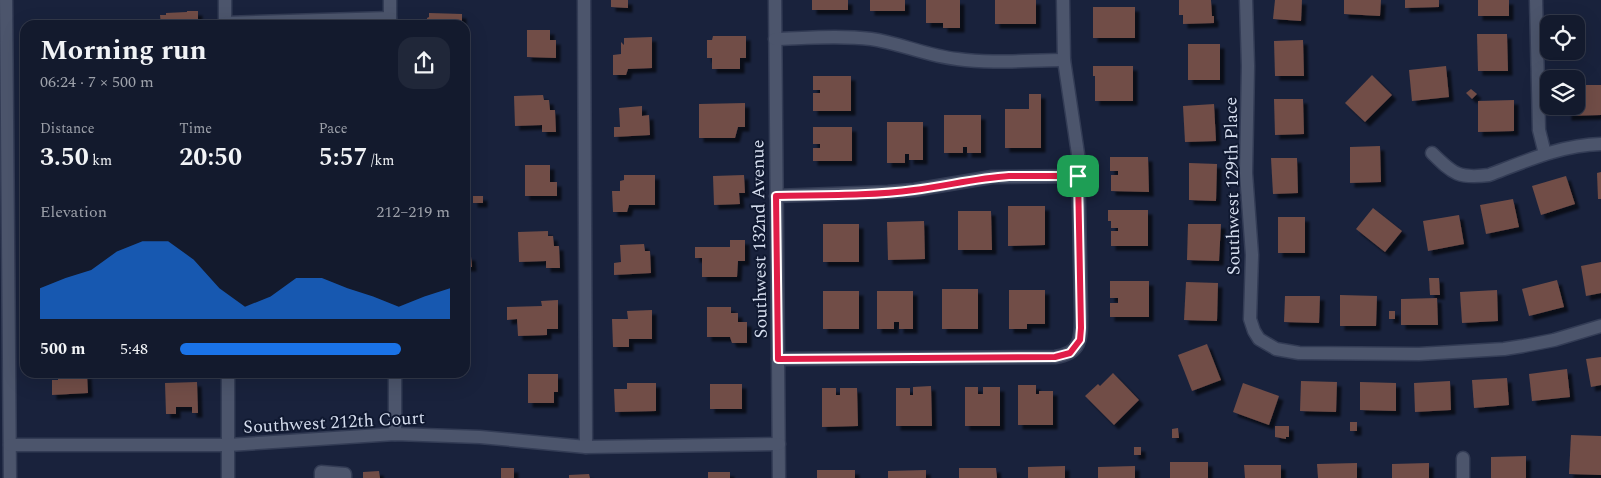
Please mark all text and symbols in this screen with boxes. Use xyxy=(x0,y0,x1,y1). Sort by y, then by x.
map controls xyxy=(1540,15,1585,115)
button: locate xyxy=(1540,15,1585,60)
text: Morning run xyxy=(40,29,207,72)
button: share xyxy=(398,37,450,89)
text: 06:24 · 7 × 500 m xyxy=(40,70,154,94)
button: layers xyxy=(1540,70,1585,115)
street label: Southwest 129th Place xyxy=(1217,97,1248,275)
text: Distance xyxy=(40,118,95,139)
text: Time xyxy=(179,118,212,139)
text: Pace xyxy=(319,118,348,139)
text: 3.50 xyxy=(40,139,89,177)
text: 20:50 xyxy=(179,139,242,177)
text: 5:57 xyxy=(319,139,367,177)
street label: Southwest 132nd Avenue xyxy=(744,139,775,339)
text: km xyxy=(89,150,112,171)
text: /km xyxy=(367,150,394,171)
pin xyxy=(1057,155,1099,197)
icon: arrive xyxy=(1064,162,1092,190)
text: Elevation xyxy=(40,200,107,224)
text: 212–219 m xyxy=(376,200,450,224)
text: 500 m xyxy=(40,337,85,361)
text: 5:48 xyxy=(120,337,148,361)
street label: Southwest 212th Court xyxy=(242,404,426,441)

